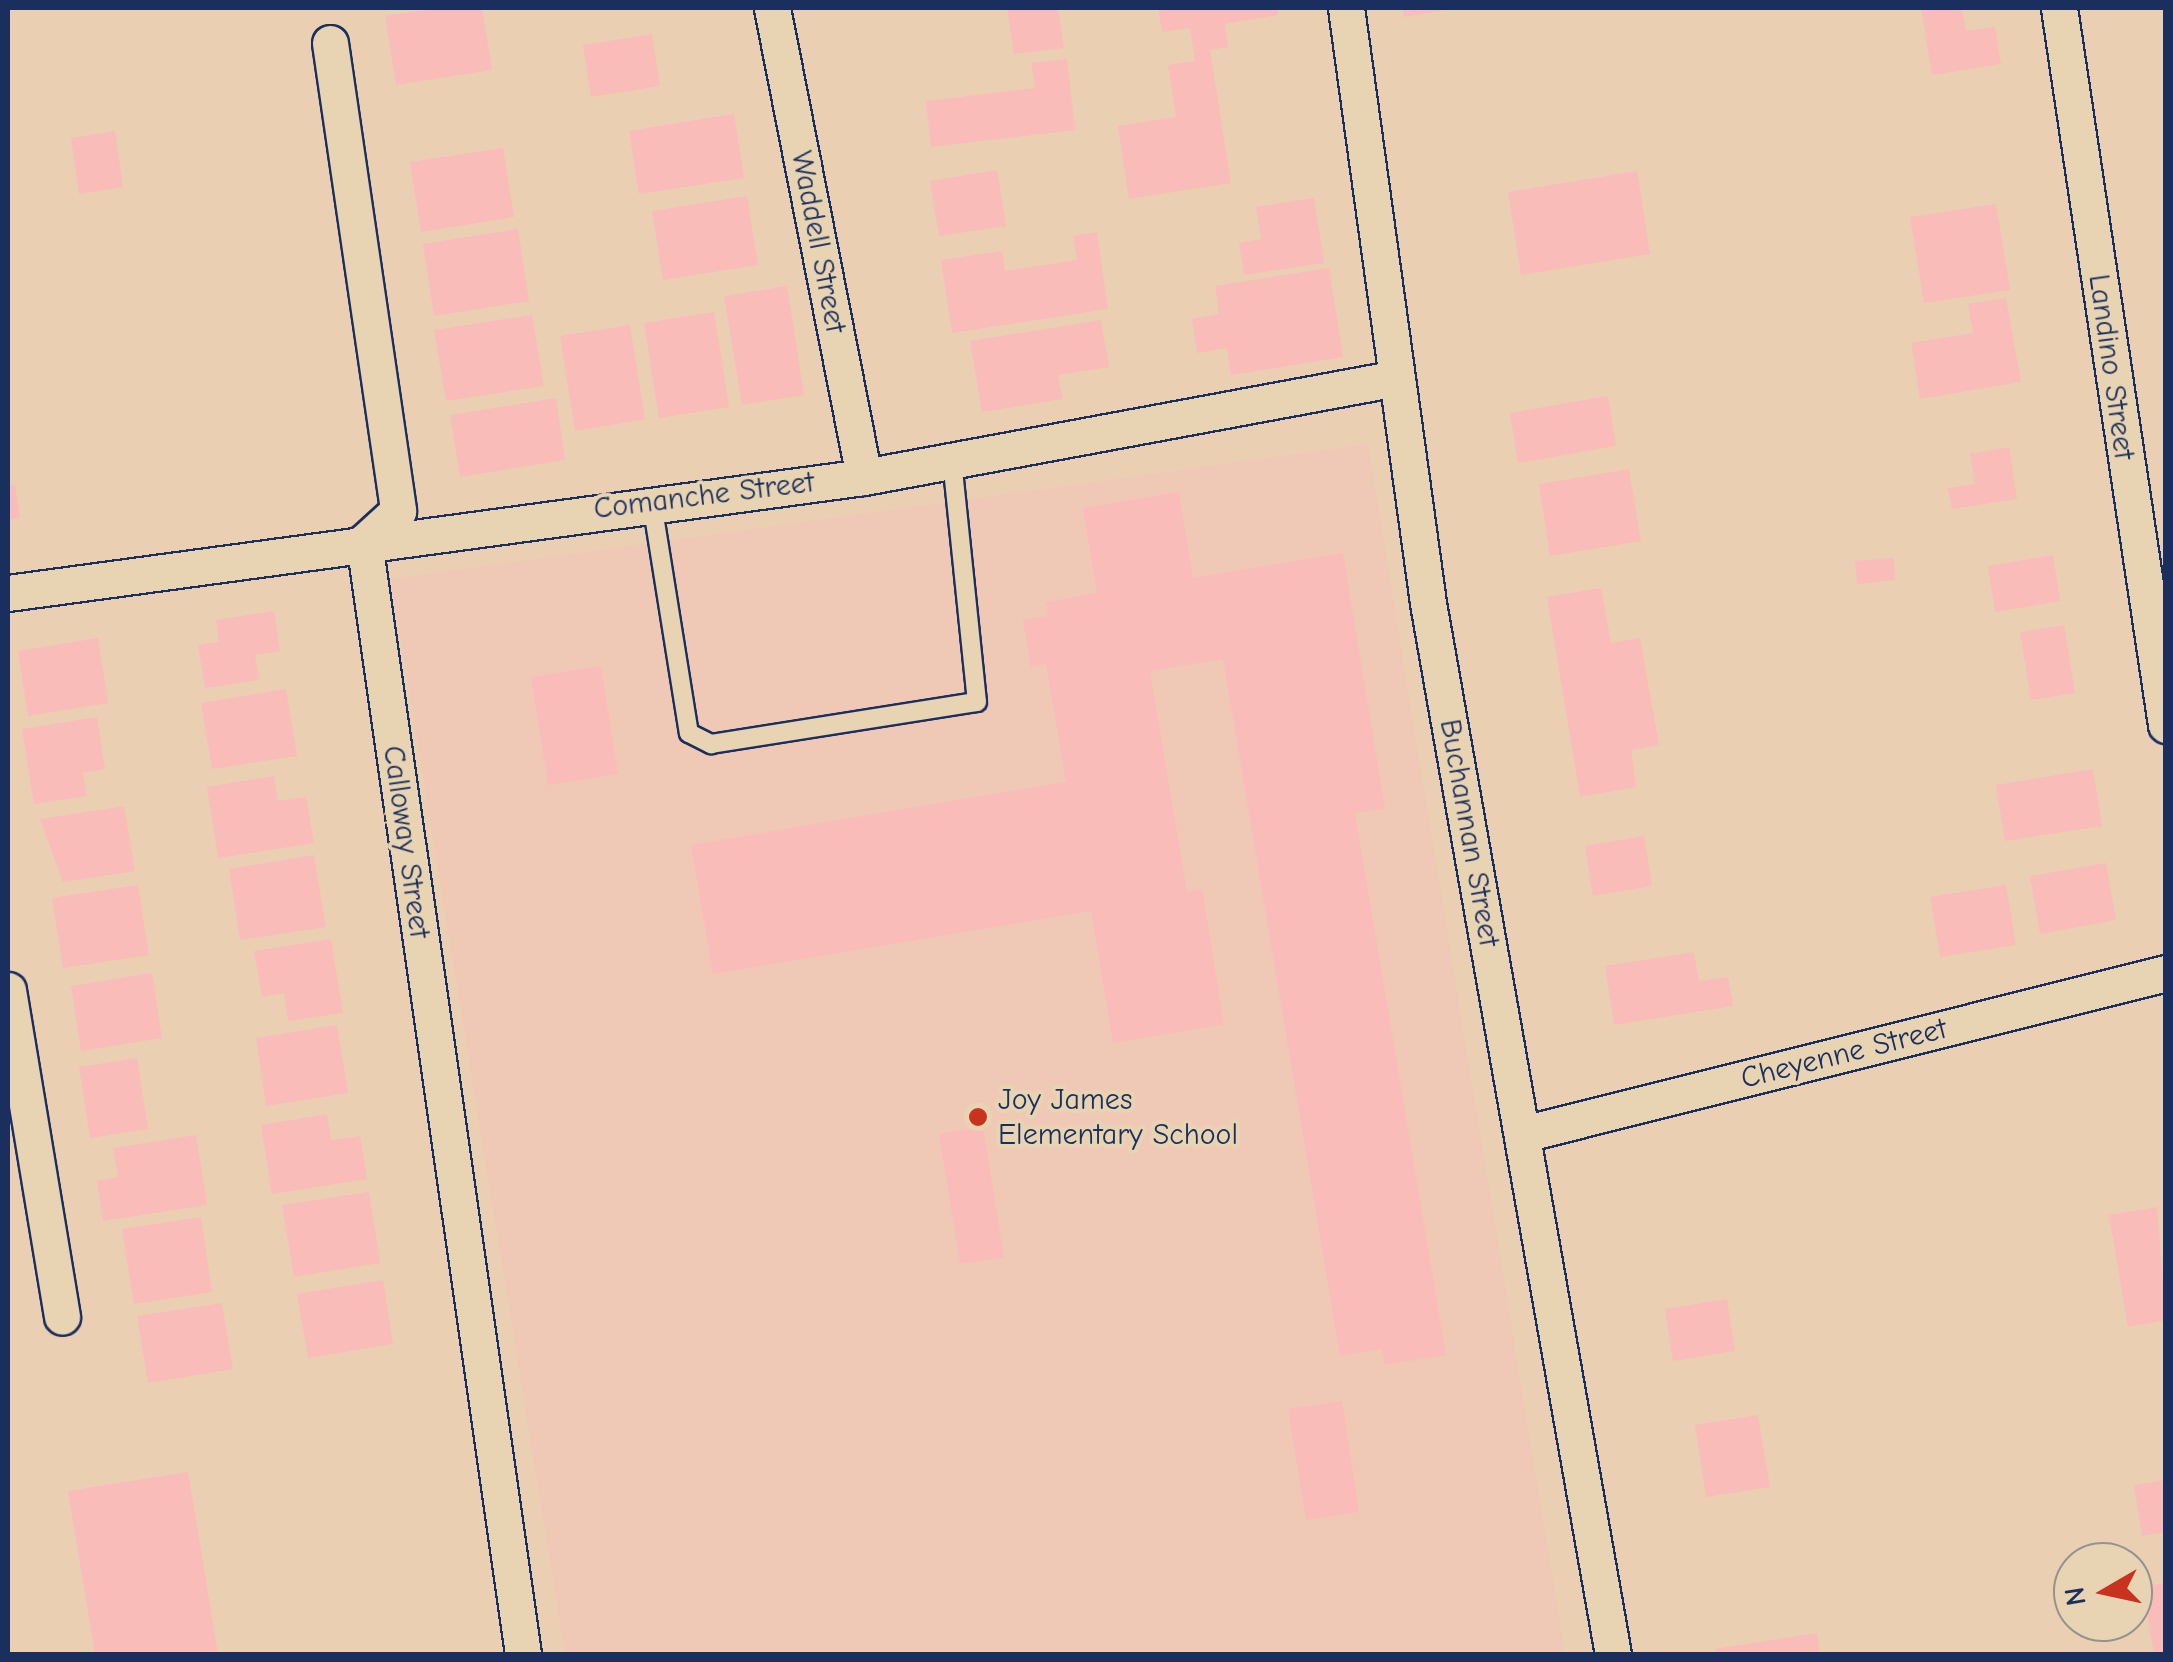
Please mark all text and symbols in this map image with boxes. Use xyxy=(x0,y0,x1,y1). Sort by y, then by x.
street label: Waddell Street xyxy=(783,148,853,336)
street label: Landino Street xyxy=(2080,272,2142,462)
street label: Comanche Street xyxy=(592,465,816,527)
street label: Buchannan Street xyxy=(1431,716,1507,950)
street label: Calloway Street xyxy=(375,743,437,941)
street label: Cheyenne Street xyxy=(1737,1011,1951,1097)
place label: Joy James Elementary School xyxy=(998,1082,1238,1152)
marker: Joy James Elementary School xyxy=(967,1106,989,1128)
north arrow xyxy=(2053,1542,2153,1642)
text: N xyxy=(2058,1585,2093,1608)

